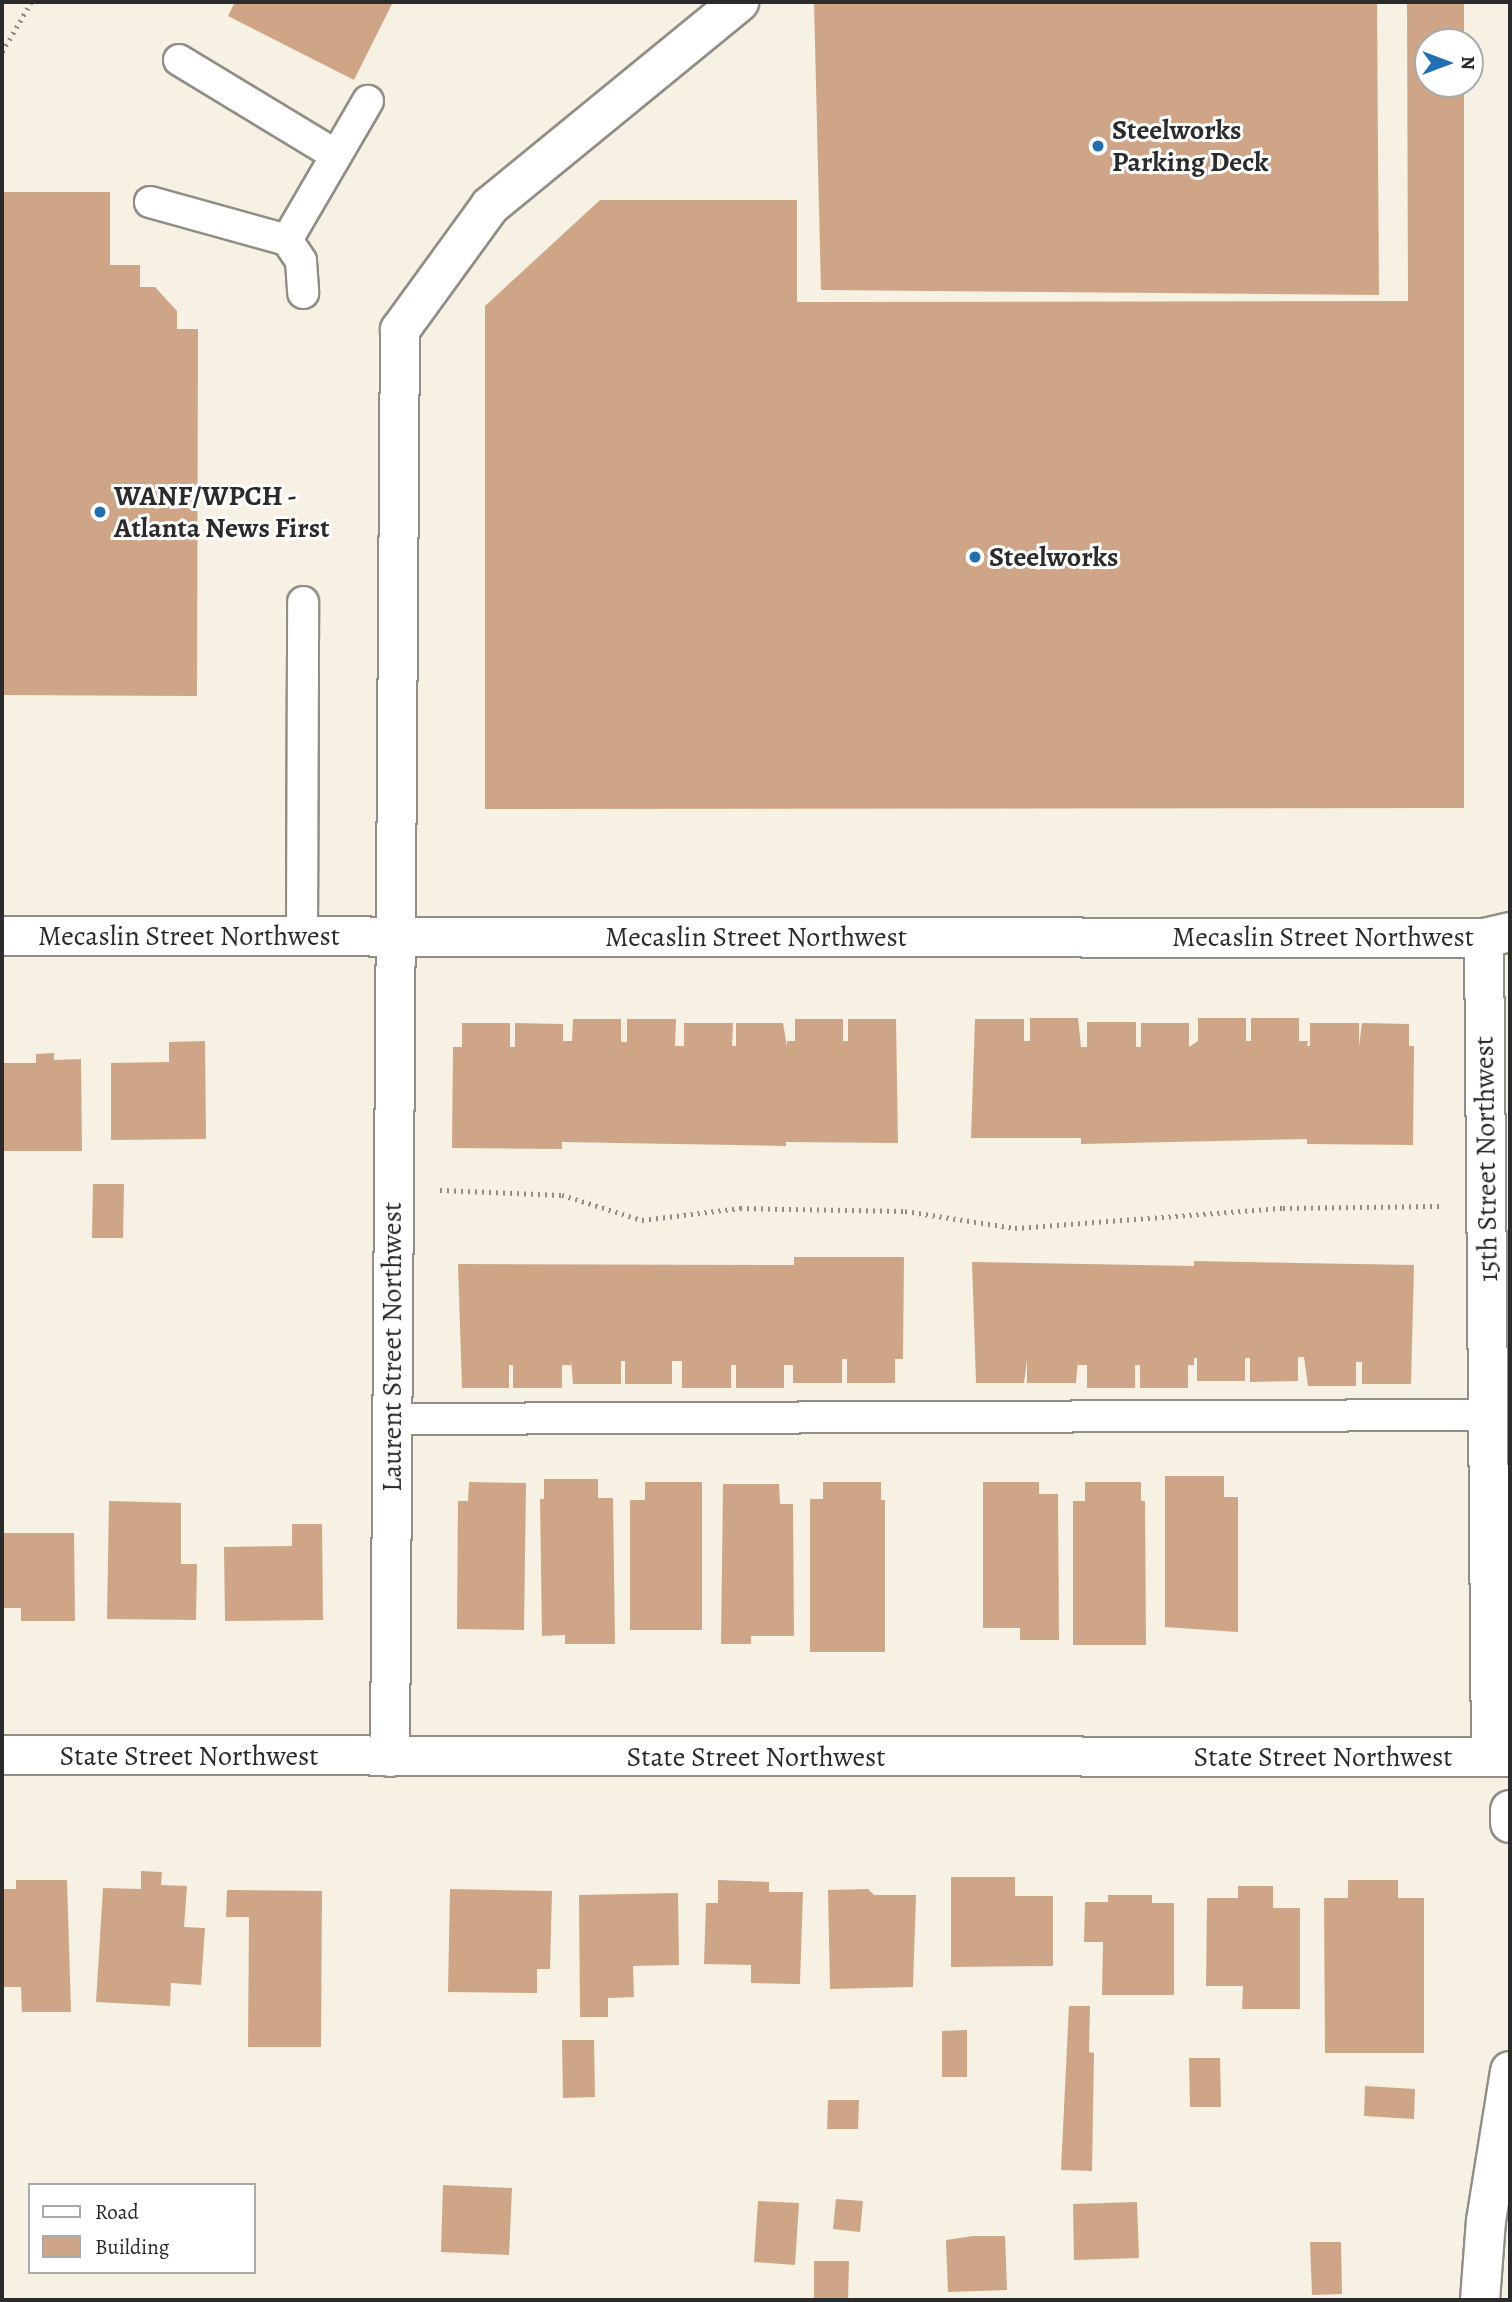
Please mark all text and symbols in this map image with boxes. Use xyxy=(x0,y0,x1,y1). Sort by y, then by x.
north arrow xyxy=(1414,28,1484,98)
text: N xyxy=(1455,56,1481,70)
place label: Steelworks Parking Deck xyxy=(1112,113,1269,179)
marker: Steelworks Parking Deck xyxy=(1090,138,1106,154)
place label: WANF/WPCH - Atlanta News First xyxy=(114,479,330,545)
marker: WANF/WPCH - Atlanta News First xyxy=(92,504,108,520)
place label: Steelworks xyxy=(989,540,1118,574)
marker: Steelworks xyxy=(967,549,983,565)
street label: Mecaslin Street Northwest xyxy=(38,919,340,953)
street label: Mecaslin Street Northwest xyxy=(605,920,907,954)
street label: Mecaslin Street Northwest xyxy=(1172,920,1474,954)
street label: 15th Street Northwest xyxy=(1467,1036,1505,1282)
street label: Laurent Street Northwest xyxy=(375,1202,409,1492)
street label: State Street Northwest xyxy=(59,1739,319,1773)
street label: State Street Northwest xyxy=(626,1740,886,1774)
street label: State Street Northwest xyxy=(1193,1740,1453,1774)
legend xyxy=(28,2183,256,2274)
text: Road xyxy=(95,2198,139,2226)
text: Building xyxy=(95,2233,169,2261)

